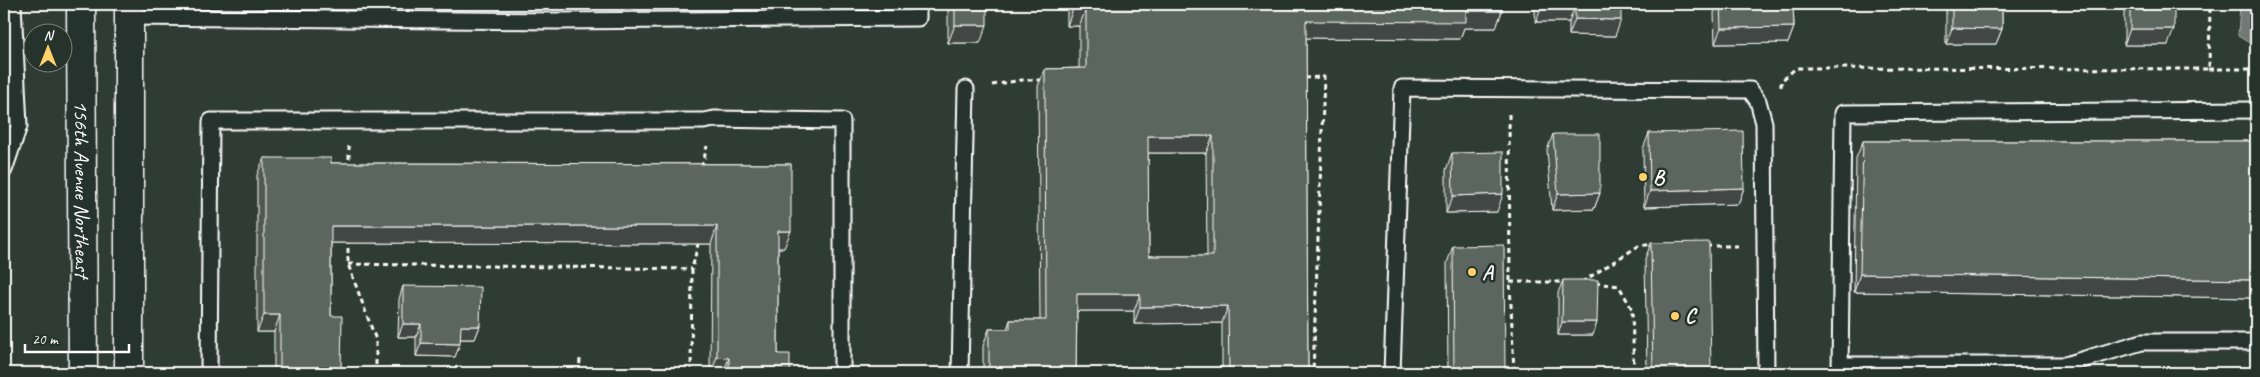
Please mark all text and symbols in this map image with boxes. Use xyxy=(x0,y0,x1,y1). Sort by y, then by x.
north arrow xyxy=(22,22,72,72)
text: N xyxy=(44,27,55,44)
street label: 156th Avenue Northeast xyxy=(69,100,95,281)
place label: B xyxy=(1653,164,1666,190)
marker: B xyxy=(1637,171,1649,183)
place label: A xyxy=(1482,259,1494,285)
marker: A xyxy=(1466,266,1478,278)
place label: C xyxy=(1685,303,1698,329)
marker: C xyxy=(1669,310,1681,322)
scale bar xyxy=(25,322,129,354)
text: 20 m xyxy=(32,330,59,349)

